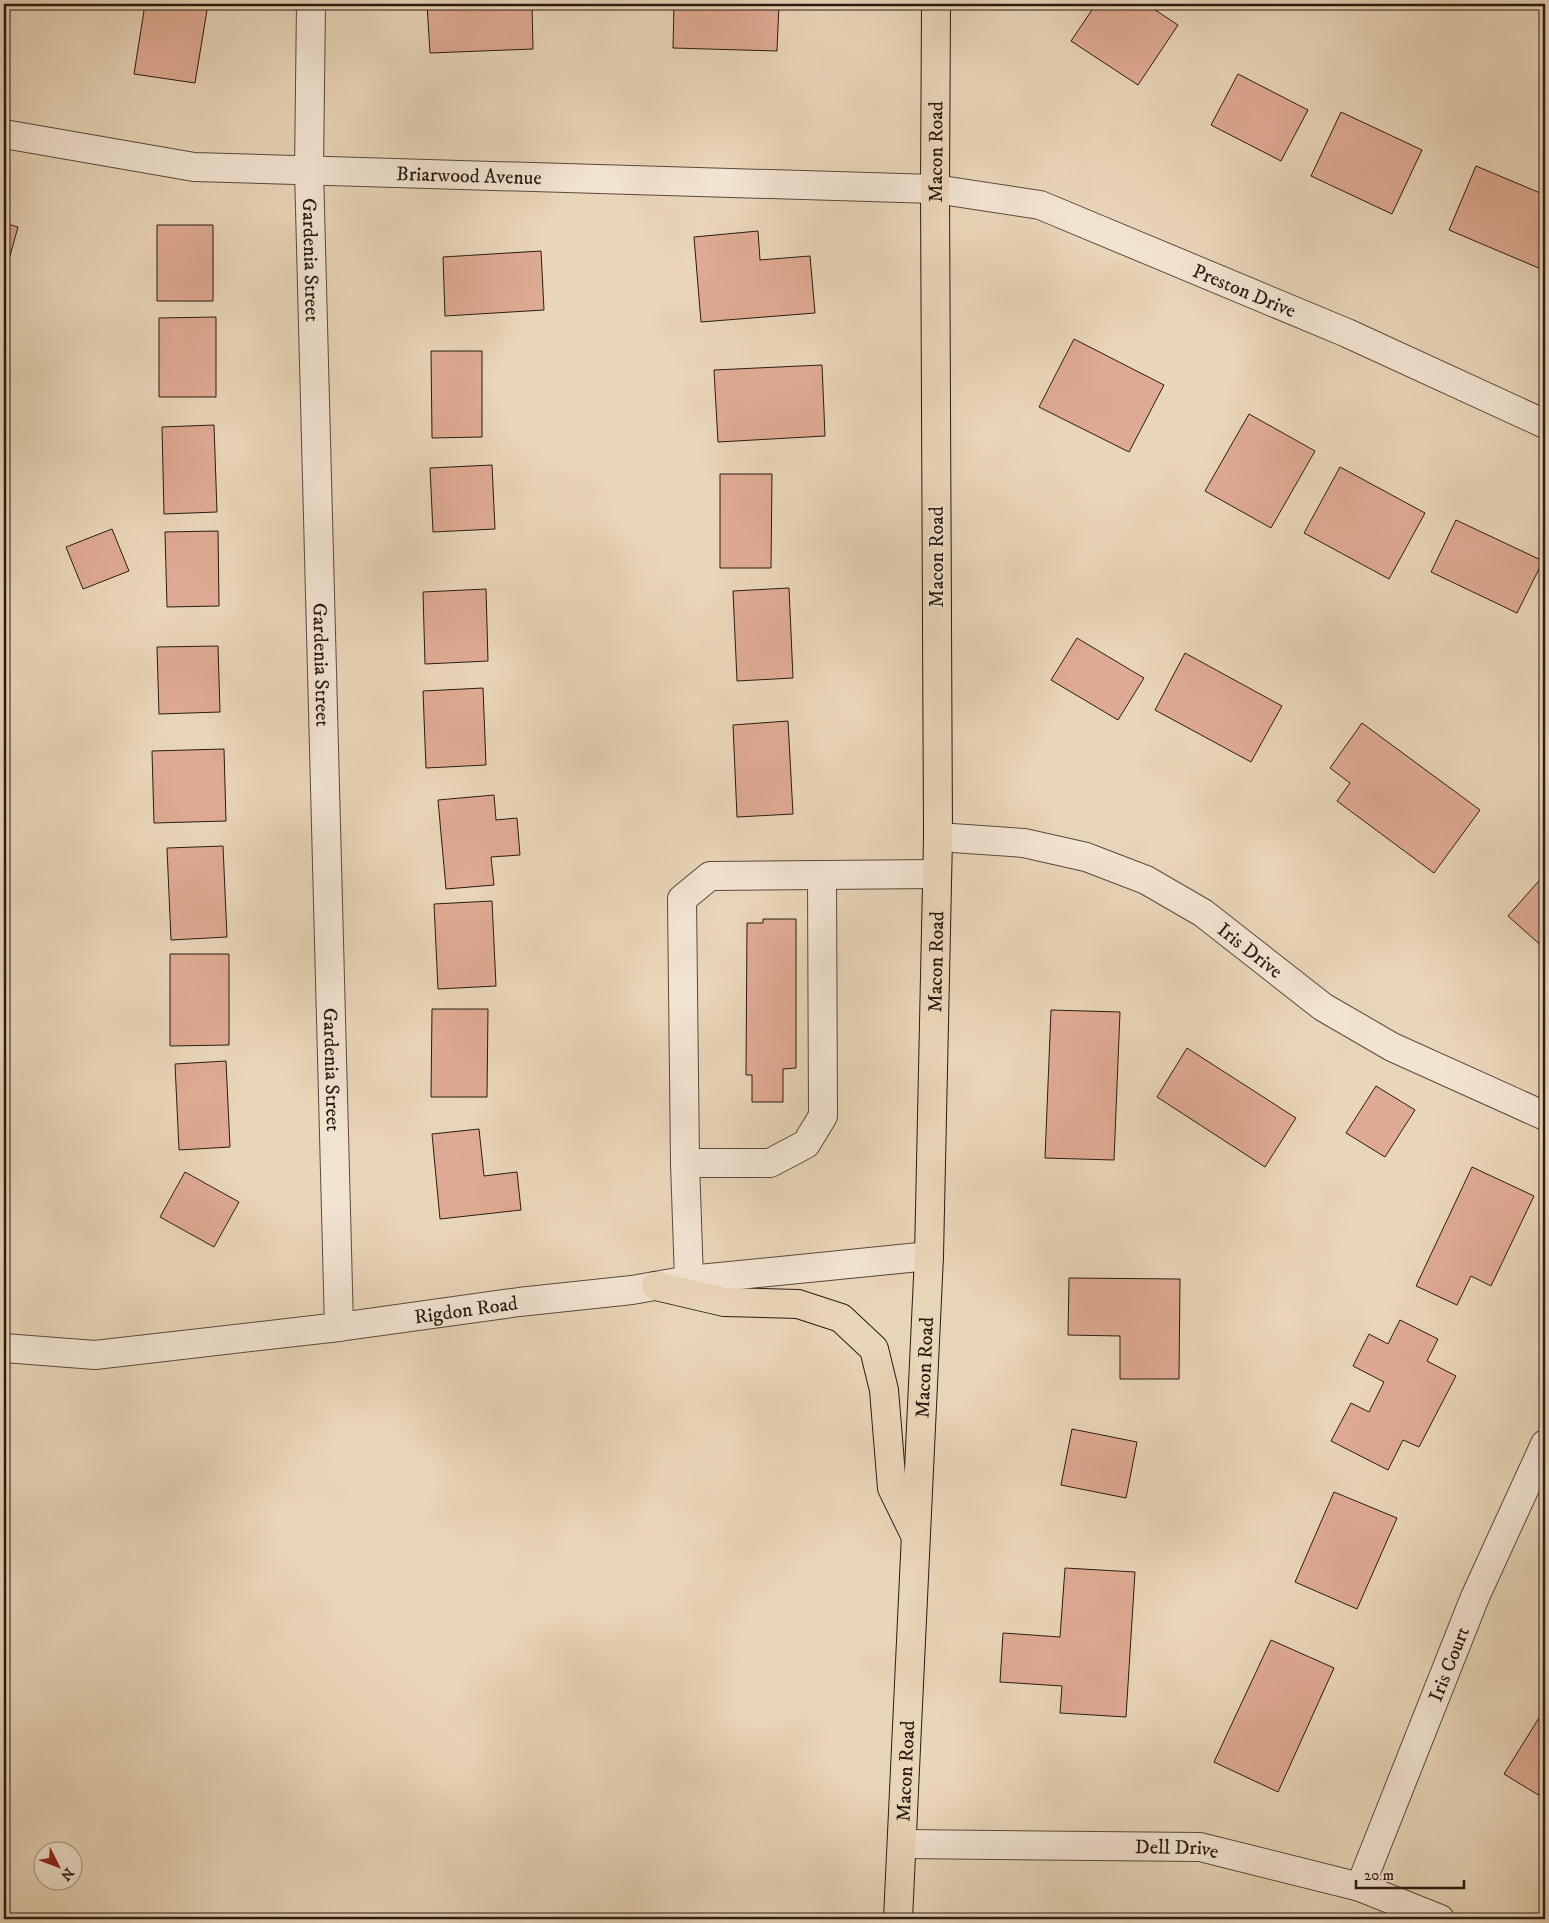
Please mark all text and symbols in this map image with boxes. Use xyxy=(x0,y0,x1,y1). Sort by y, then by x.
street label: Macon Road xyxy=(924,101,949,203)
street label: Briarwood Avenue xyxy=(396,162,542,191)
street label: Gardenia Street xyxy=(296,198,324,322)
street label: Preston Drive xyxy=(1189,259,1299,324)
street label: Macon Road xyxy=(925,506,950,608)
street label: Gardenia Street xyxy=(306,603,334,727)
street label: Macon Road xyxy=(923,911,950,1013)
street label: Iris Drive xyxy=(1212,918,1287,985)
street label: Gardenia Street xyxy=(317,1007,345,1132)
street label: Rigdon Road xyxy=(413,1291,519,1330)
street label: Macon Road xyxy=(910,1316,940,1419)
street label: Iris Court xyxy=(1424,1623,1476,1706)
street label: Macon Road xyxy=(892,1720,921,1822)
street label: Dell Drive xyxy=(1135,1835,1221,1865)
north arrow xyxy=(32,1840,82,1890)
scale bar xyxy=(1356,1858,1464,1890)
text: N xyxy=(56,1864,77,1885)
text: 20 m xyxy=(1364,1866,1394,1885)

